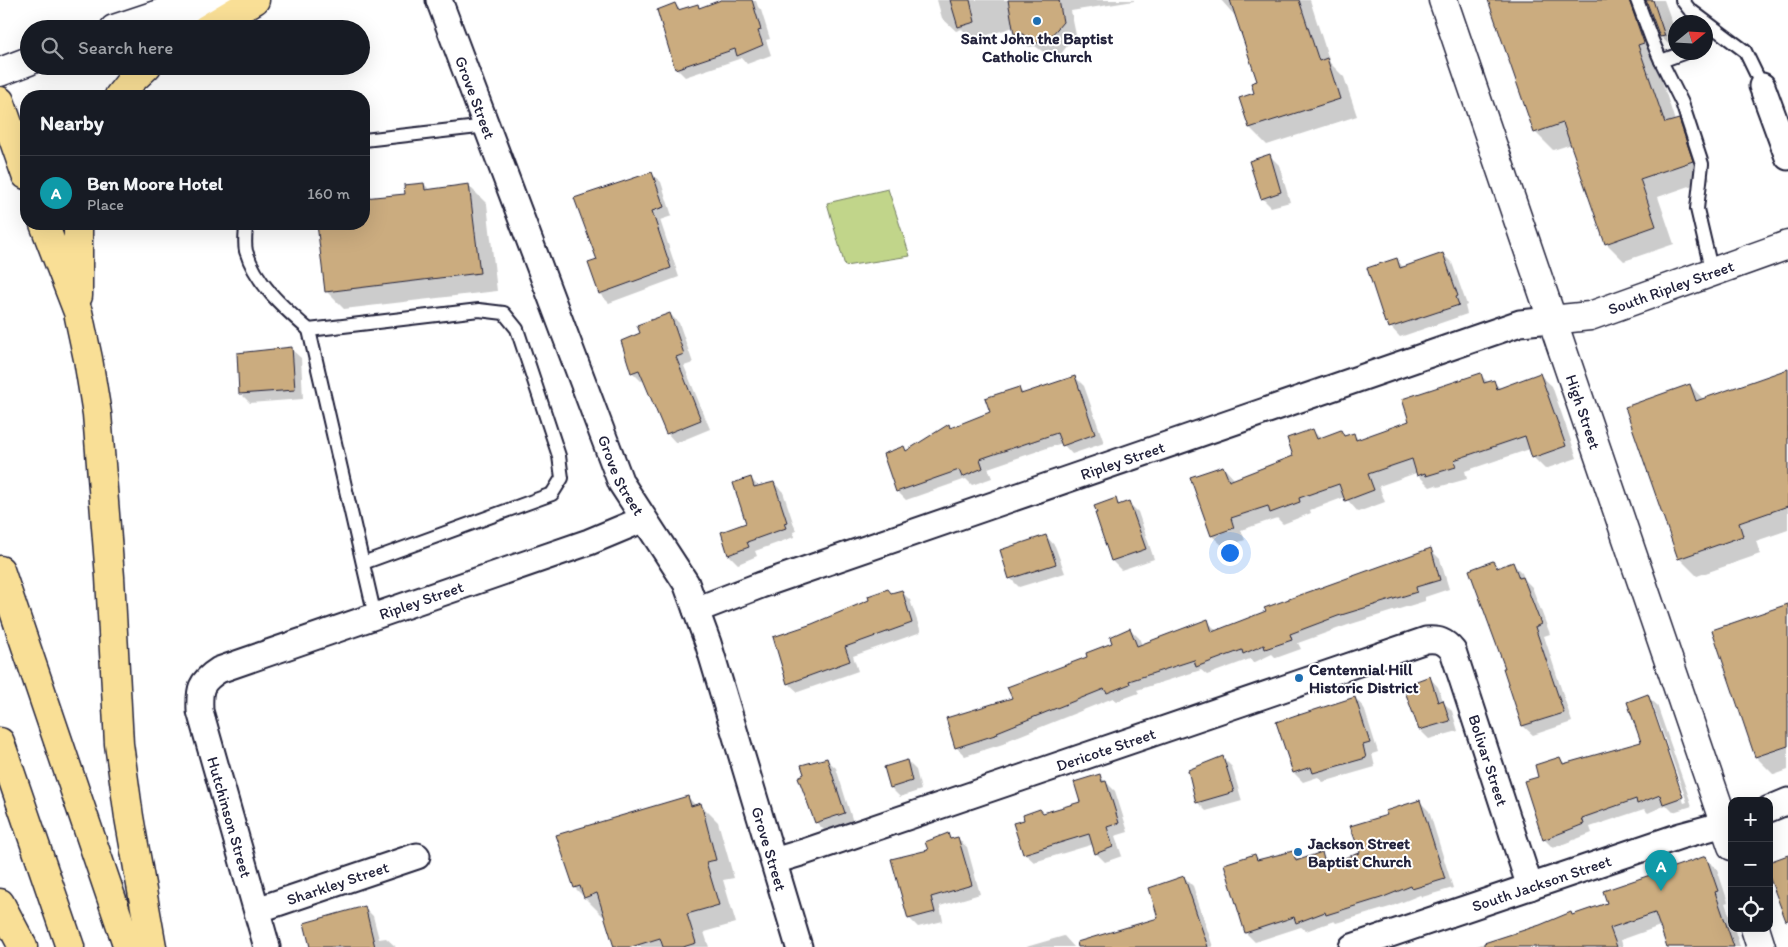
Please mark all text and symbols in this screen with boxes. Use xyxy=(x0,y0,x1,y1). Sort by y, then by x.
marker: Saint John the Baptist Catholic Church xyxy=(1031,15,1043,27)
north arrow xyxy=(1668,15,1713,60)
search box xyxy=(20,20,370,75)
place label: Saint John the Baptist Catholic Church xyxy=(961,29,1113,66)
icon: search xyxy=(38,34,66,62)
text: Search here xyxy=(78,36,173,59)
street label: Grove Street xyxy=(451,53,499,142)
text: Nearby xyxy=(40,110,104,135)
text: Ben Moore Hotel xyxy=(87,172,223,195)
text: A xyxy=(51,184,61,203)
text: 160 m xyxy=(307,184,350,203)
text: Place xyxy=(87,195,124,214)
street label: South Ripley Street xyxy=(1605,256,1736,319)
street label: High Street xyxy=(1562,372,1605,452)
street label: Grove Street xyxy=(594,432,648,519)
street label: Ripley Street xyxy=(1078,437,1167,484)
your location xyxy=(1217,540,1243,566)
street label: Ripley Street xyxy=(377,577,466,624)
place label: Centennial Hill Historic District xyxy=(1309,660,1419,697)
marker: Centennial Hill Historic District xyxy=(1293,672,1305,684)
street label: Bolivar Street xyxy=(1464,712,1512,808)
street label: Dericote Street xyxy=(1054,724,1158,775)
street label: Hutchinson Street xyxy=(203,754,256,880)
map controls xyxy=(1728,797,1773,932)
button: + xyxy=(1728,797,1773,842)
street label: Grove Street xyxy=(748,804,791,893)
place label: Jackson Street Baptist Church xyxy=(1307,834,1412,872)
button: − xyxy=(1728,842,1773,887)
marker: Jackson Street Baptist Church xyxy=(1292,846,1304,858)
pin: A xyxy=(1645,850,1677,891)
street label: South Jackson Street xyxy=(1470,851,1614,916)
street label: Sharkley Street xyxy=(284,857,391,909)
button: locate xyxy=(1728,887,1773,932)

